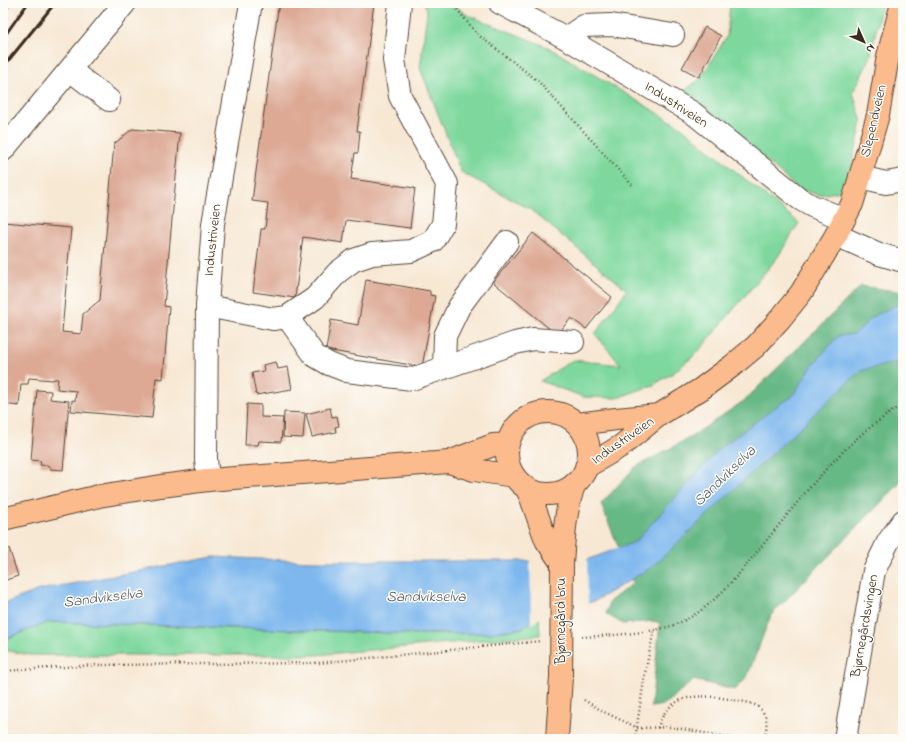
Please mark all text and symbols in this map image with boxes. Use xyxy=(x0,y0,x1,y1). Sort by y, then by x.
north arrow xyxy=(844,22,884,62)
text: N xyxy=(862,40,879,57)
street label: Industriveien xyxy=(640,76,712,134)
street label: Slependveien xyxy=(855,82,893,159)
street label: Industriveien xyxy=(199,203,227,277)
street label: Industriveien xyxy=(587,412,659,470)
water label: Sandvikselva xyxy=(689,440,762,511)
street label: Bjørnegårdsvingen xyxy=(845,573,885,680)
street label: Bjørnegård bru xyxy=(551,578,573,665)
water label: Sandvikselva xyxy=(62,582,145,614)
water label: Sandvikselva xyxy=(386,586,467,608)

